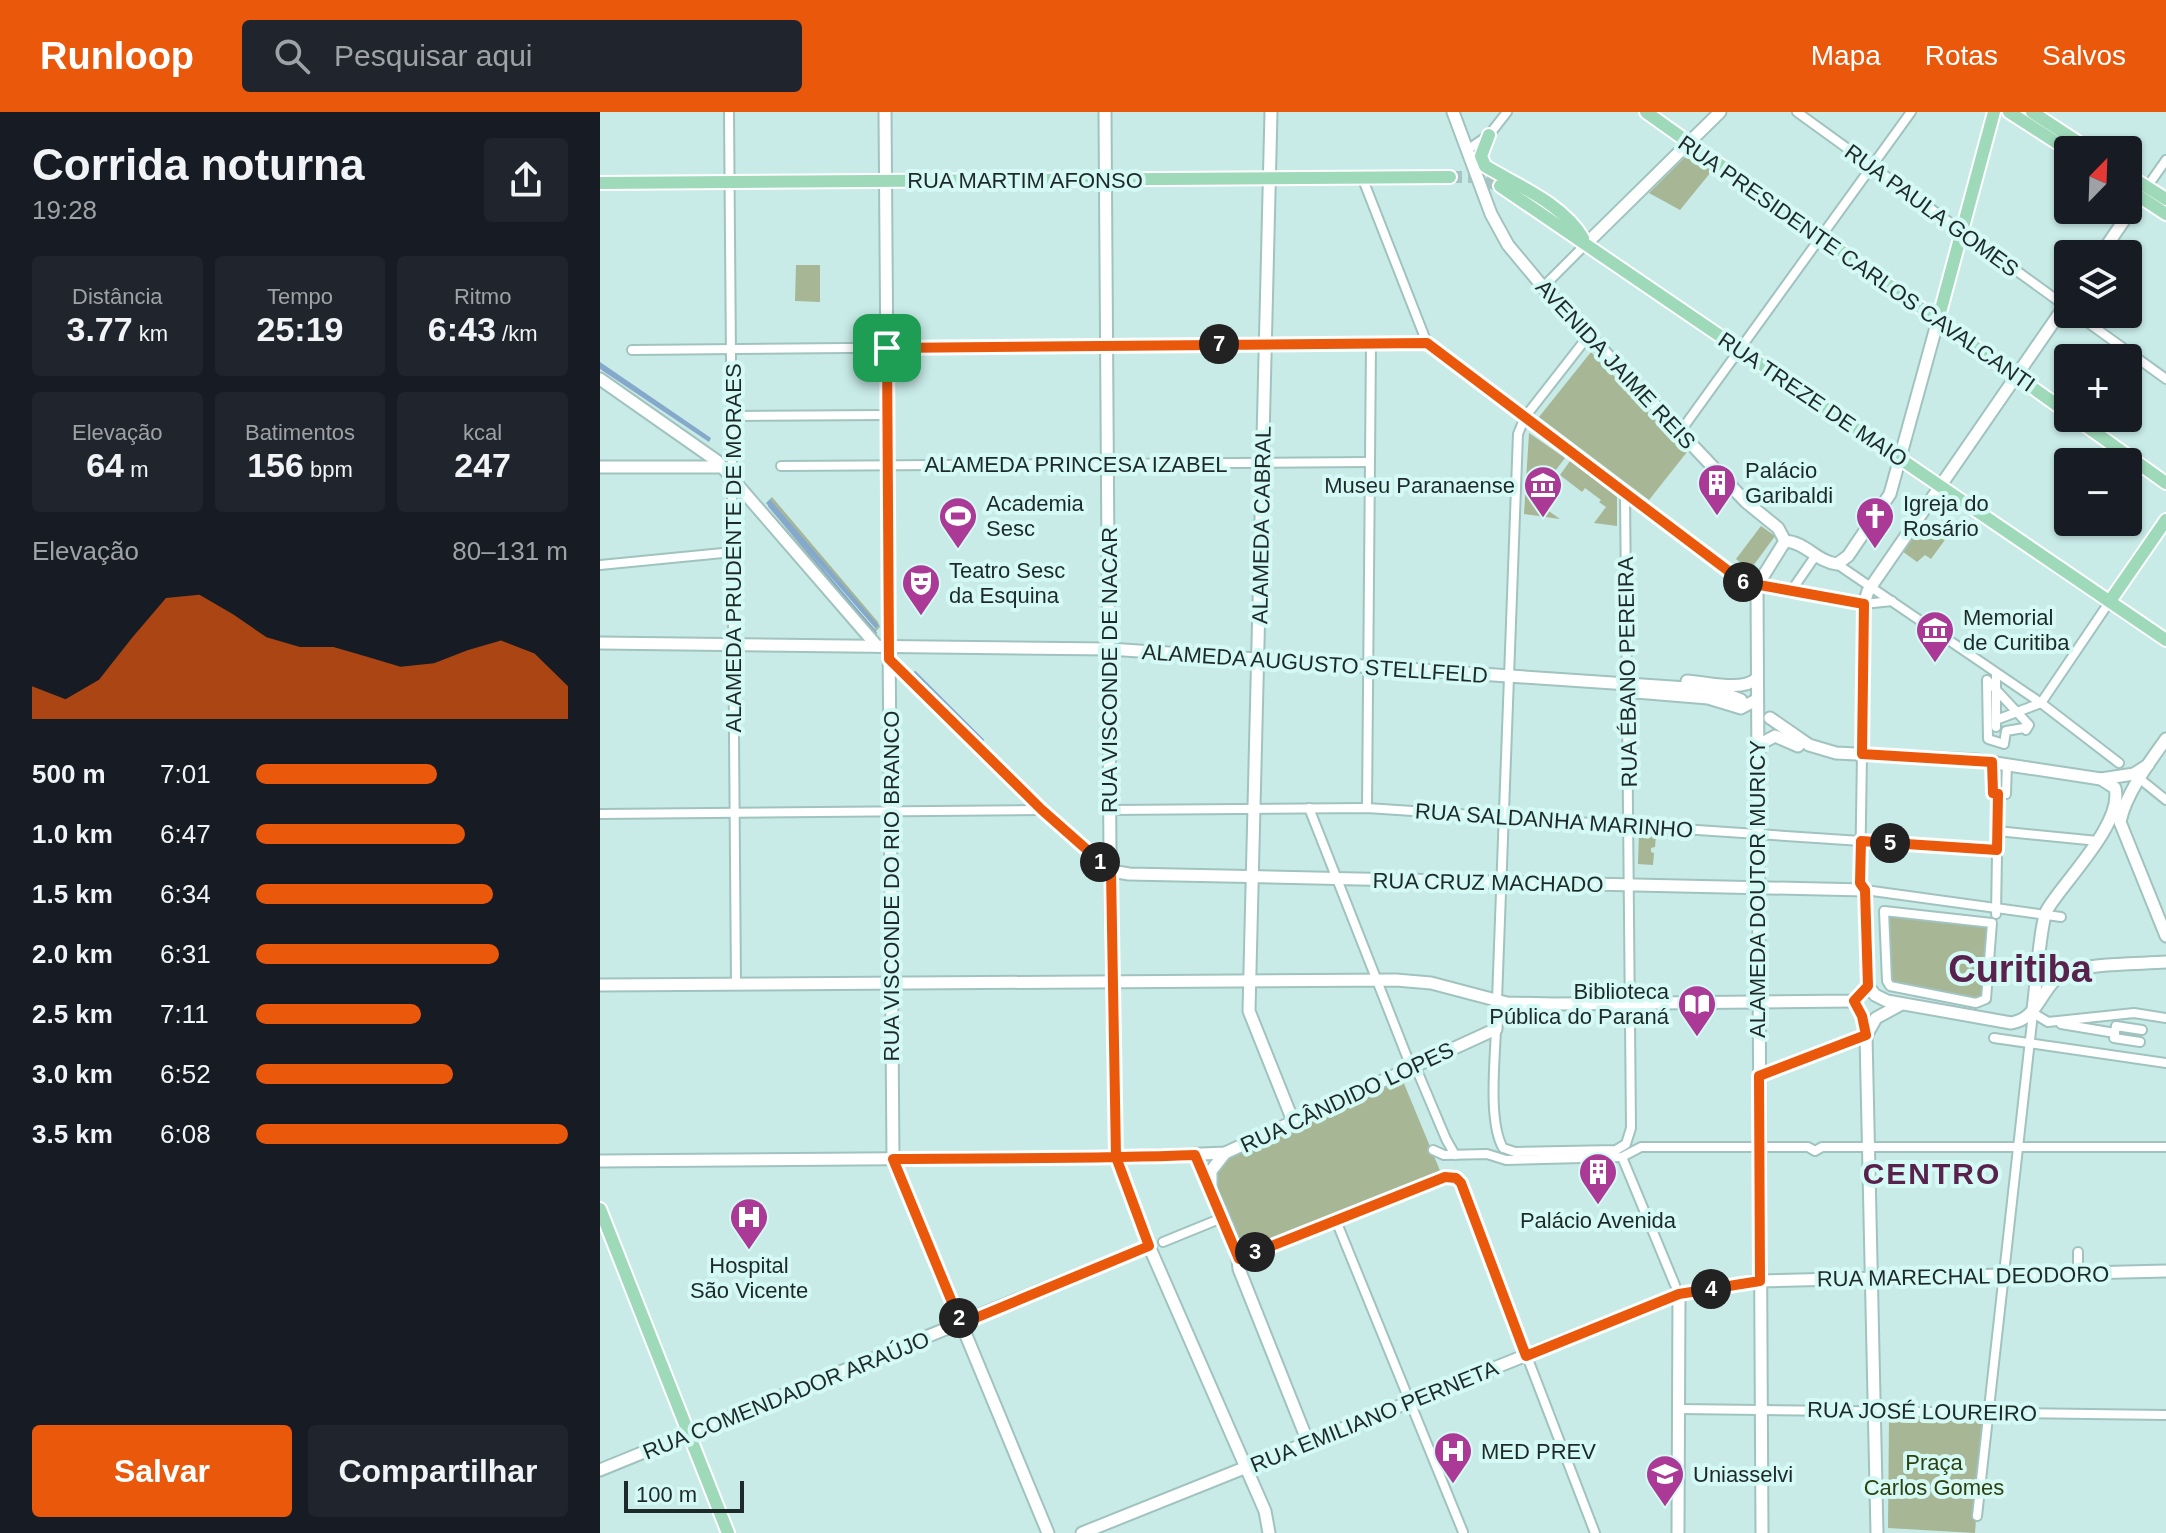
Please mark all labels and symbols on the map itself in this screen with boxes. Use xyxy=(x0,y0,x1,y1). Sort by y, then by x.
street label: RUA PRESIDENTE CARLOS CAVALCANTI xyxy=(1674,130,2040,397)
north arrow xyxy=(2054,136,2142,224)
street label: RUA PAULA GOMES xyxy=(1840,139,2023,282)
street label: RUA MARTIM AFONSO xyxy=(907,168,1143,193)
street label: AVENIDA JAIME REIS xyxy=(1531,275,1701,454)
pin xyxy=(853,314,921,382)
pin: 7 xyxy=(1199,324,1239,364)
street label: RUA TREZE DE MAIO xyxy=(1714,327,1912,472)
street label: ALAMEDA PRUDENTE DE MORAES xyxy=(721,363,746,733)
street label: ALAMEDA CABRAL xyxy=(1247,426,1276,624)
street label: ALAMEDA PRINCESA IZABEL xyxy=(924,452,1228,477)
place label: Palácio Garibaldi xyxy=(1745,458,1833,508)
building icon: Palácio Garibaldi xyxy=(1696,462,1738,517)
museum icon: Museu Paranaense xyxy=(1522,464,1564,519)
place label: Museu Paranaense xyxy=(1324,473,1515,498)
place label: Academia Sesc xyxy=(986,491,1085,541)
place label: Igreja do Rosário xyxy=(1903,491,1989,541)
sports icon: Academia Sesc xyxy=(937,495,979,550)
church icon: Igreja do Rosário xyxy=(1854,495,1896,550)
street label: RUA VISCONDE DE NACAR xyxy=(1097,527,1122,813)
street label: RUA ÉBANO PEREIRA xyxy=(1613,556,1642,788)
place label: Teatro Sesc da Esquina xyxy=(949,558,1065,608)
theatre icon: Teatro Sesc da Esquina xyxy=(900,562,942,617)
pin: 6 xyxy=(1723,562,1763,602)
place label: Memorial de Curitiba xyxy=(1963,605,2070,655)
museum icon: Memorial de Curitiba xyxy=(1914,609,1956,664)
street label: ALAMEDA AUGUSTO STELLFELD xyxy=(1141,639,1489,688)
street label: RUA VISCONDE DO RIO BRANCO xyxy=(879,711,904,1061)
street label: ALAMEDA DOUTOR MURICY xyxy=(1745,740,1770,1038)
street label: RUA SALDANHA MARINHO xyxy=(1414,798,1694,843)
pin: 5 xyxy=(1870,823,1910,863)
pin: 1 xyxy=(1080,842,1120,882)
street label: RUA CRUZ MACHADO xyxy=(1372,868,1604,897)
district label: Curitiba xyxy=(1948,948,2093,990)
place label: Biblioteca Pública do Paraná xyxy=(1489,979,1670,1029)
library icon: Biblioteca Pública do Paraná xyxy=(1676,983,1718,1038)
street label: RUA CÂNDIDO LOPES xyxy=(1237,1037,1458,1158)
building icon: Palácio Avenida xyxy=(1577,1151,1619,1206)
district label: CENTRO xyxy=(1863,1157,2001,1190)
hospital icon: Hospital São Vicente xyxy=(728,1196,770,1251)
place label: Palácio Avenida xyxy=(1520,1208,1677,1233)
pin: 3 xyxy=(1235,1232,1275,1272)
place label: Hospital São Vicente xyxy=(690,1253,808,1303)
street label: RUA MARECHAL DEODORO xyxy=(1817,1261,2109,1292)
pin: 4 xyxy=(1691,1269,1731,1309)
pin: 2 xyxy=(939,1298,979,1338)
street label: RUA COMENDADOR ARAÚJO xyxy=(639,1326,933,1465)
street label: RUA EMILIANO PERNETA xyxy=(1247,1355,1502,1478)
street label: RUA JOSÉ LOUREIRO xyxy=(1807,1397,2037,1426)
hospital icon: MED PREV xyxy=(1432,1430,1474,1485)
place label: MED PREV xyxy=(1481,1439,1596,1464)
park label: Praça Carlos Gomes xyxy=(1864,1450,2004,1500)
school or university icon: Uniasselvi xyxy=(1644,1453,1686,1508)
place label: Uniasselvi xyxy=(1693,1462,1793,1487)
scale bar xyxy=(624,1477,744,1513)

